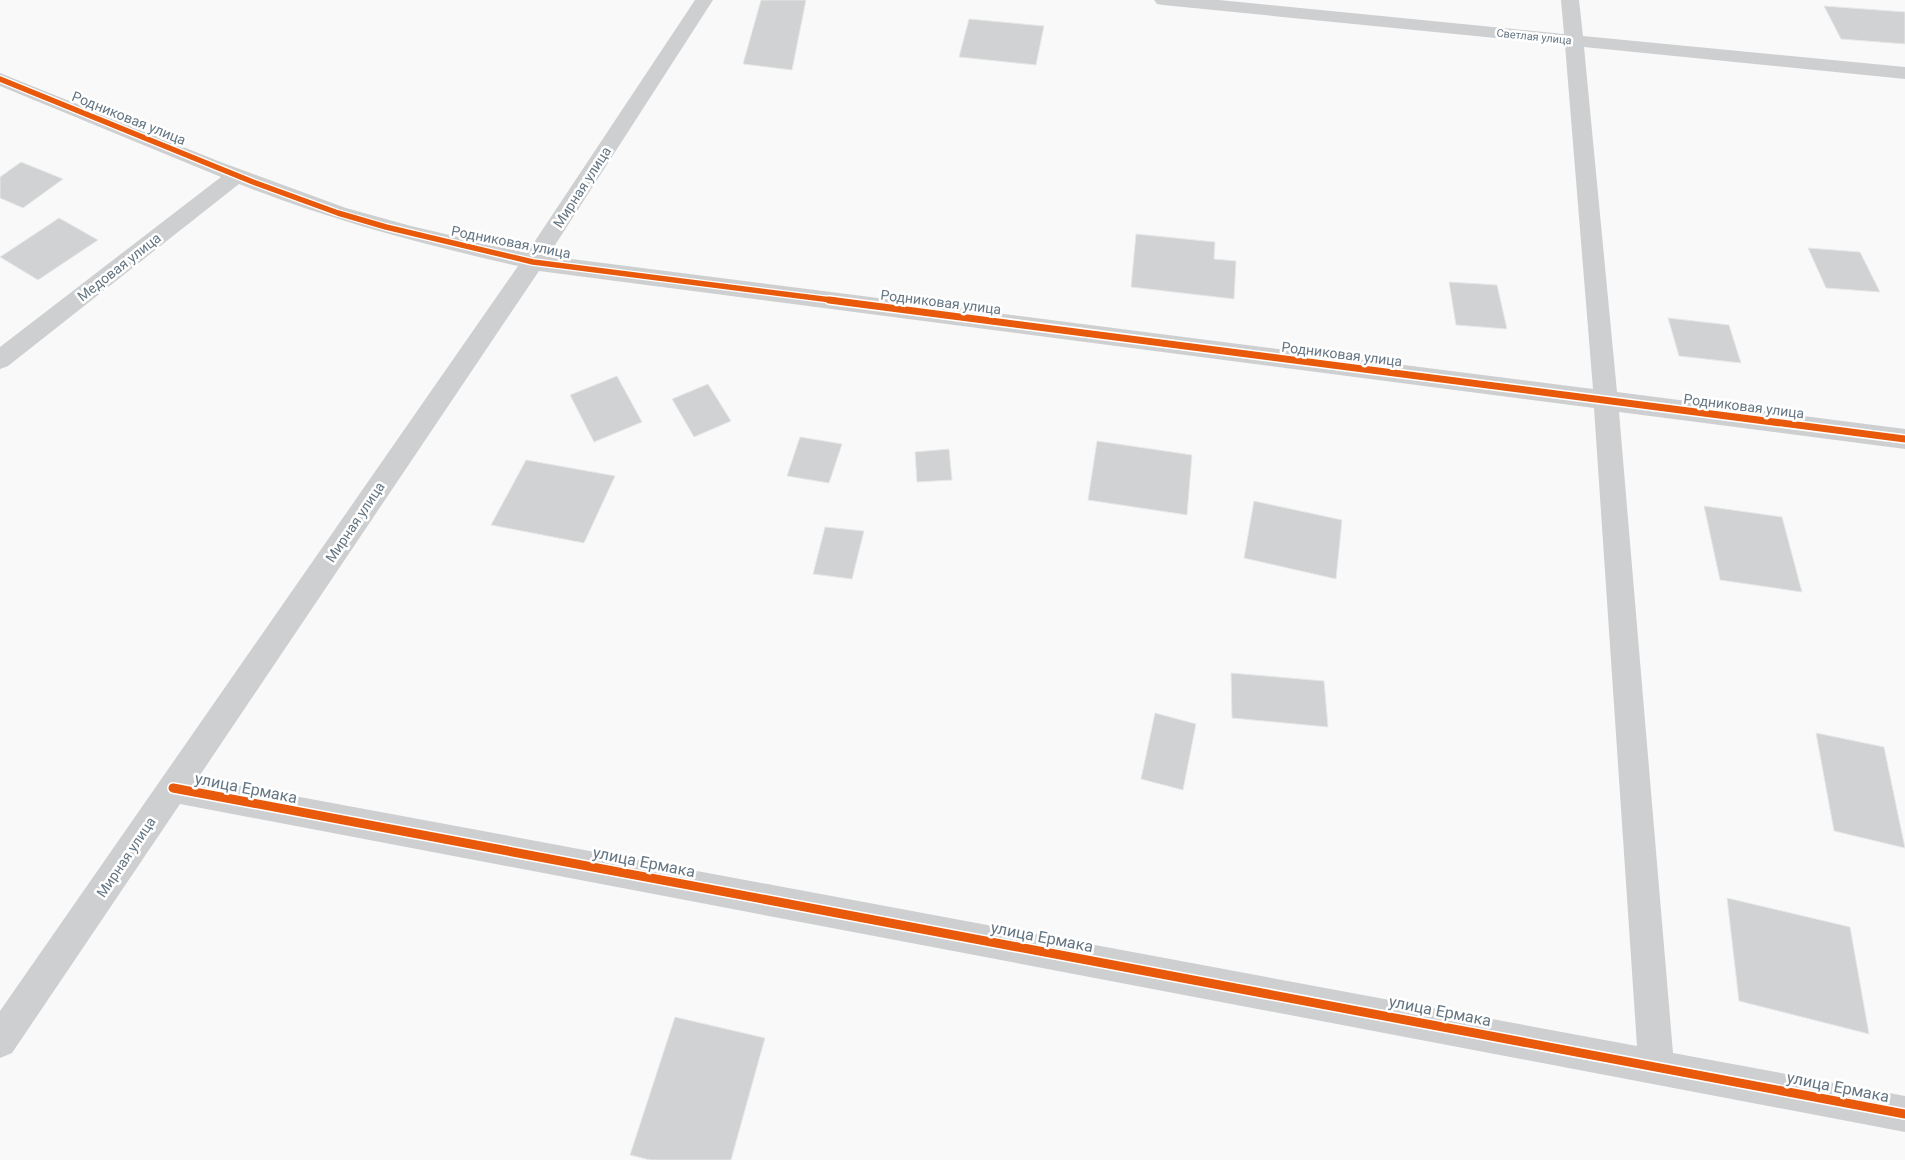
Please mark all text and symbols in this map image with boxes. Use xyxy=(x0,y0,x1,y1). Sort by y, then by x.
street label: Светлая улица xyxy=(1496,27,1572,47)
street label: Родниковая улица xyxy=(70,88,188,148)
street label: Мирная улица xyxy=(550,143,614,231)
street label: Родниковая улица xyxy=(450,223,572,261)
street label: Медовая улица xyxy=(74,230,164,304)
street label: Родниковая улица xyxy=(880,287,1002,317)
street label: Родниковая улица xyxy=(1281,339,1403,369)
street label: Родниковая улица xyxy=(1683,391,1805,421)
street label: Мирная улица xyxy=(322,479,388,565)
street label: улица Ермака xyxy=(193,769,299,807)
street label: Мирная улица xyxy=(93,814,159,900)
street label: улица Ермака xyxy=(591,843,697,881)
street label: улица Ермака xyxy=(989,918,1095,956)
street label: улица Ермака xyxy=(1387,992,1493,1030)
street label: улица Ермака xyxy=(1785,1068,1891,1106)

